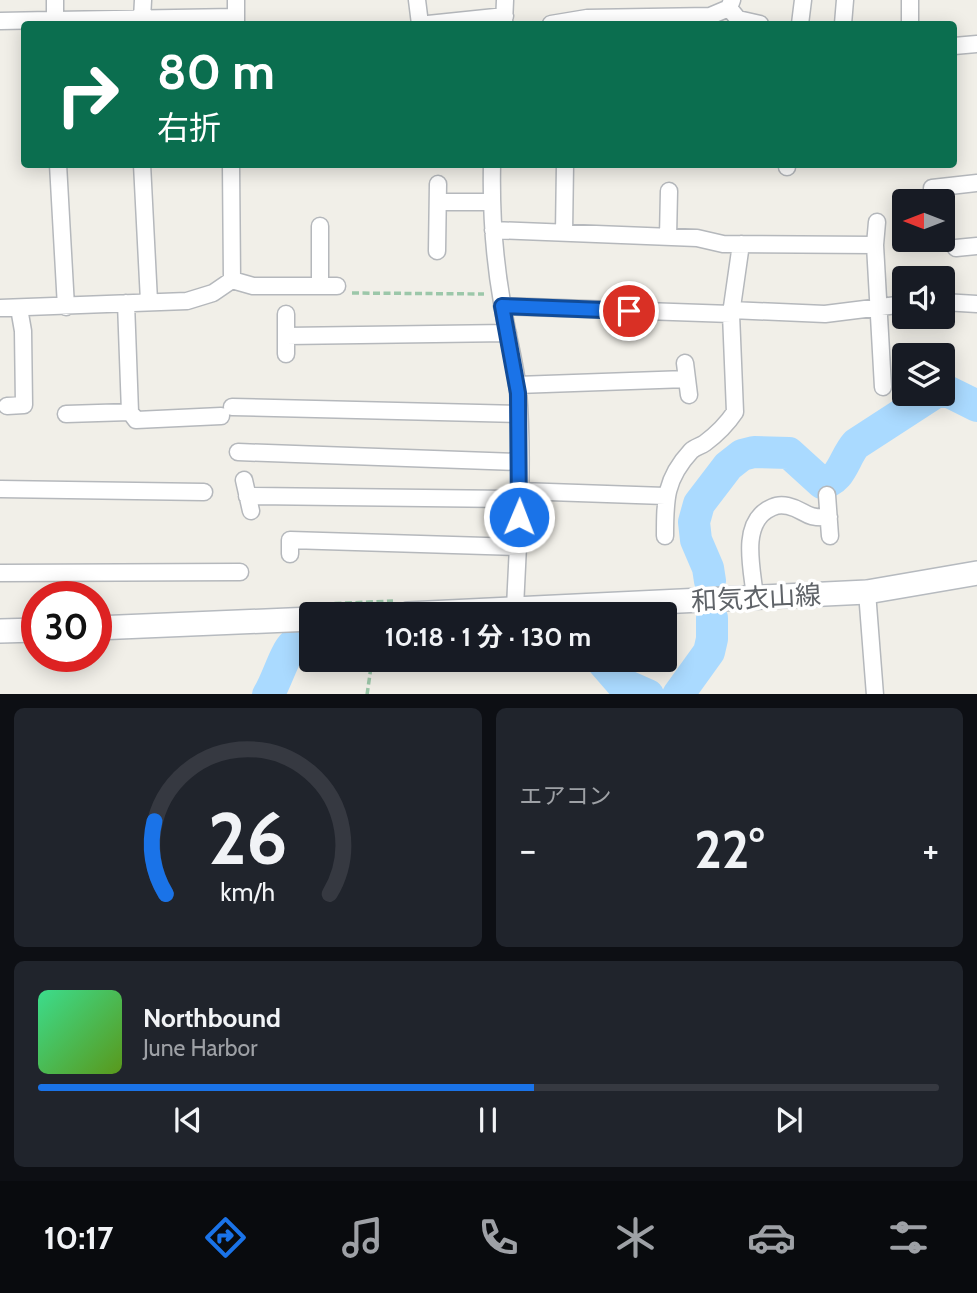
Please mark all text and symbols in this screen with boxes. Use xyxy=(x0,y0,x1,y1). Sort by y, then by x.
text: 80 m xyxy=(157,42,275,101)
icon: right xyxy=(42,49,133,140)
text: 右折 xyxy=(157,108,221,147)
north arrow xyxy=(892,189,956,252)
map controls xyxy=(892,189,955,406)
button: sound xyxy=(892,266,955,329)
pin xyxy=(599,281,659,341)
icon: arrive xyxy=(610,292,648,330)
button: layers xyxy=(892,343,955,406)
position arrow xyxy=(482,480,556,554)
street label: 和気衣山線 xyxy=(690,579,822,617)
speed limit sign: 30 xyxy=(21,581,112,672)
text: 10:18 · 1 分 · 130 m xyxy=(385,621,591,653)
text: エアコン xyxy=(520,782,612,810)
text: 26 xyxy=(208,794,287,882)
text: 22° xyxy=(694,818,764,881)
text: − xyxy=(520,826,536,873)
text: + xyxy=(922,826,939,873)
text: km/h xyxy=(220,876,275,906)
text: Northbound xyxy=(143,1002,281,1034)
text: June Harbor xyxy=(143,1034,257,1062)
icon: previous xyxy=(169,1101,207,1139)
icon: pause xyxy=(469,1101,507,1139)
icon: next xyxy=(770,1101,808,1139)
icon: directions xyxy=(201,1213,250,1262)
icon: music xyxy=(338,1213,387,1262)
icon: phone xyxy=(474,1213,523,1262)
icon: climate xyxy=(611,1213,660,1262)
icon: car xyxy=(747,1213,796,1262)
icon: filters xyxy=(884,1213,933,1262)
text: 10:17 xyxy=(44,1218,113,1257)

